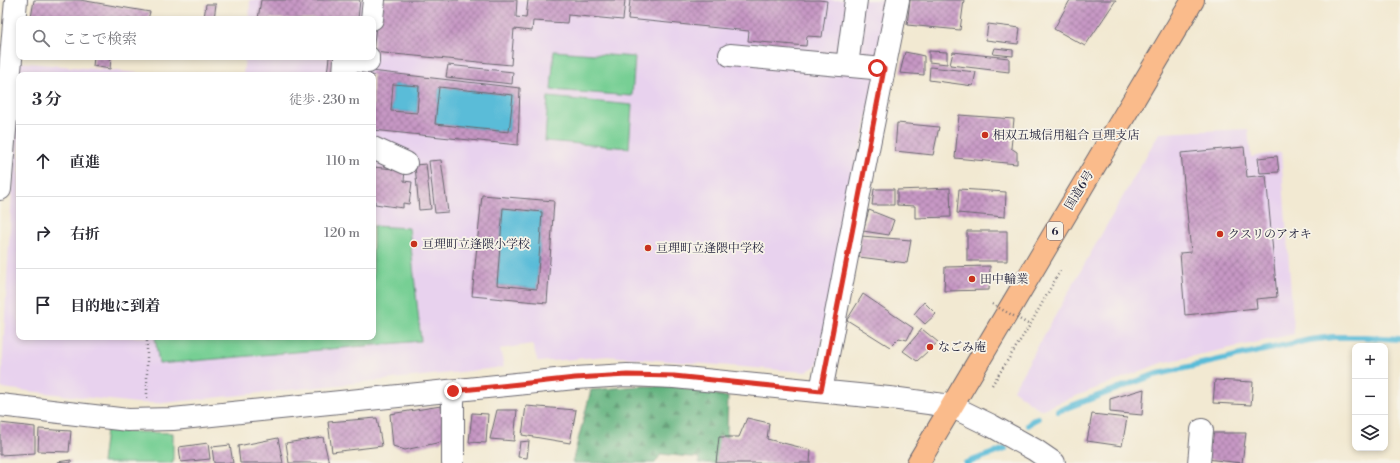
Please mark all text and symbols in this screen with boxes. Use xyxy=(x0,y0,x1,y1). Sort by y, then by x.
search box xyxy=(16,16,376,60)
icon: search xyxy=(30,27,52,49)
text: ここで検索 xyxy=(62,30,137,49)
route start xyxy=(868,59,886,77)
text: 3 分 xyxy=(32,89,62,111)
text: 徒歩 · 230 m xyxy=(289,92,360,108)
place label: 相双五城信用組合 亘理支店 xyxy=(993,128,1139,143)
marker: 相双五城信用組合 亘理支店 xyxy=(980,130,990,140)
icon: ahead xyxy=(32,150,54,172)
text: 直進 xyxy=(70,153,100,172)
text: 110 m xyxy=(326,153,360,169)
street label: 国道6号 xyxy=(1062,168,1097,213)
icon: right xyxy=(32,222,54,244)
road number: 6 xyxy=(1047,222,1063,240)
text: 右折 xyxy=(70,225,100,244)
text: 120 m xyxy=(324,225,360,241)
place label: クスリのアオキ xyxy=(1228,227,1312,242)
marker: クスリのアオキ xyxy=(1215,229,1225,239)
place label: 亘理町立逢隈小学校 xyxy=(422,237,530,252)
marker: 亘理町立逢隈小学校 xyxy=(409,239,419,249)
place label: 亘理町立逢隈中学校 xyxy=(656,241,764,256)
marker: 亘理町立逢隈中学校 xyxy=(643,243,653,253)
place label: 田中輪業 xyxy=(980,272,1028,287)
marker: 田中輪業 xyxy=(967,274,977,284)
icon: arrive xyxy=(32,294,54,316)
text: 目的地に到着 xyxy=(70,297,160,316)
place label: なごみ庵 xyxy=(938,340,986,355)
marker: なごみ庵 xyxy=(925,342,935,352)
map controls xyxy=(1352,343,1388,451)
button: + xyxy=(1352,343,1388,379)
button: − xyxy=(1352,379,1388,415)
route end xyxy=(444,382,462,400)
button: layers xyxy=(1352,415,1388,451)

